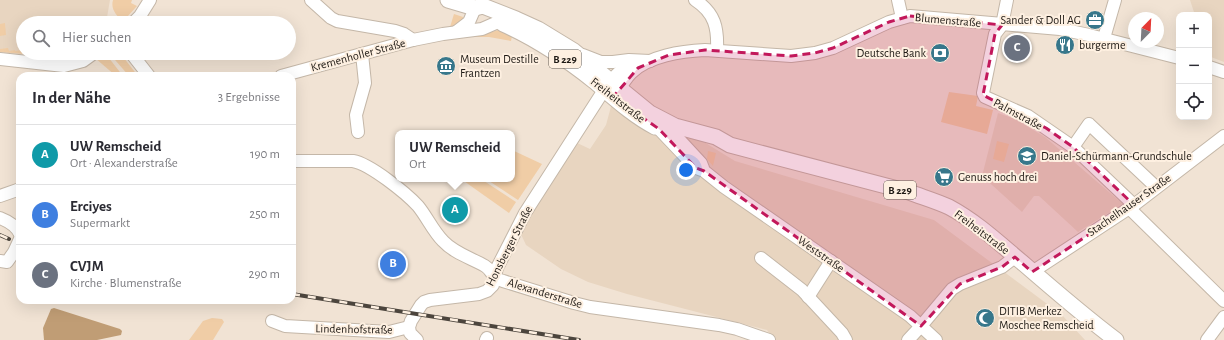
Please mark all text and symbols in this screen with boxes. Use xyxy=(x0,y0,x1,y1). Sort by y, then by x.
office icon: Sander & Doll AG xyxy=(1084,9,1106,31)
street label: Blumenstraße xyxy=(914,11,982,29)
north arrow xyxy=(1128,12,1164,48)
map controls xyxy=(1176,12,1212,120)
button: + xyxy=(1176,12,1212,48)
place label: Sander & Doll AG xyxy=(1001,14,1081,26)
search box xyxy=(16,16,296,60)
icon: search xyxy=(30,27,52,49)
text: Hier suchen xyxy=(62,30,132,45)
pin: C xyxy=(1004,33,1030,63)
restaurant icon: burgerme xyxy=(1054,34,1076,56)
street label: Kremenholler Straße xyxy=(309,37,407,73)
place label: burgerme xyxy=(1079,39,1125,51)
bank icon: Deutsche Bank xyxy=(929,42,951,64)
place label: Deutsche Bank xyxy=(856,47,927,59)
button: − xyxy=(1176,48,1212,84)
road number: B 229 xyxy=(549,50,581,68)
place label: Museum Destille Frantzen xyxy=(460,53,539,79)
museum icon: Museum Destille Frantzen xyxy=(435,55,457,77)
street label: Freiheitstraße xyxy=(589,75,647,125)
button: locate xyxy=(1176,84,1212,120)
text: In der Nähe xyxy=(32,89,111,106)
text: 3 Ergebnisse xyxy=(218,91,280,104)
street label: Palmstraße xyxy=(991,96,1045,132)
popup xyxy=(395,130,515,182)
text: UW Remscheid xyxy=(70,139,161,154)
text: UW Remscheid xyxy=(409,140,501,155)
school or university icon: Daniel-Schürmann-Grundschule xyxy=(1016,145,1038,167)
text: A xyxy=(41,148,49,161)
text: 190 m xyxy=(250,148,280,161)
place label: Daniel-Schürmann-Grundschule xyxy=(1041,150,1192,162)
text: Ort · Alexanderstraße xyxy=(70,157,178,170)
text: Ort xyxy=(409,158,426,171)
your location xyxy=(676,160,696,180)
supermarket icon: Genuss hoch drei xyxy=(933,166,955,188)
place label: Genuss hoch drei xyxy=(958,171,1037,183)
street label: Stachelhauser Straße xyxy=(1085,172,1173,238)
road number: B 229 xyxy=(884,181,916,199)
pin: A xyxy=(442,195,468,225)
text: Erciyes xyxy=(70,199,112,214)
street label: Honsberger Straße xyxy=(484,204,534,288)
text: B xyxy=(41,208,49,221)
text: 250 m xyxy=(249,208,280,221)
street label: Freiheitstraße xyxy=(952,208,1012,256)
text: Supermarkt xyxy=(70,217,130,230)
street label: Weststraße xyxy=(796,234,846,274)
pin: B xyxy=(380,249,406,279)
text: CVJM xyxy=(70,259,104,274)
text: C xyxy=(42,268,48,281)
text: 290 m xyxy=(249,268,280,281)
street label: Alexanderstraße xyxy=(506,276,584,310)
text: Kirche · Blumenstraße xyxy=(70,277,182,290)
place label: DITIB Merkez Moschee Remscheid xyxy=(999,305,1094,331)
mosque icon: DITIB Merkez Moschee Remscheid xyxy=(974,307,996,329)
street label: Lindenhofstraße xyxy=(315,322,393,336)

